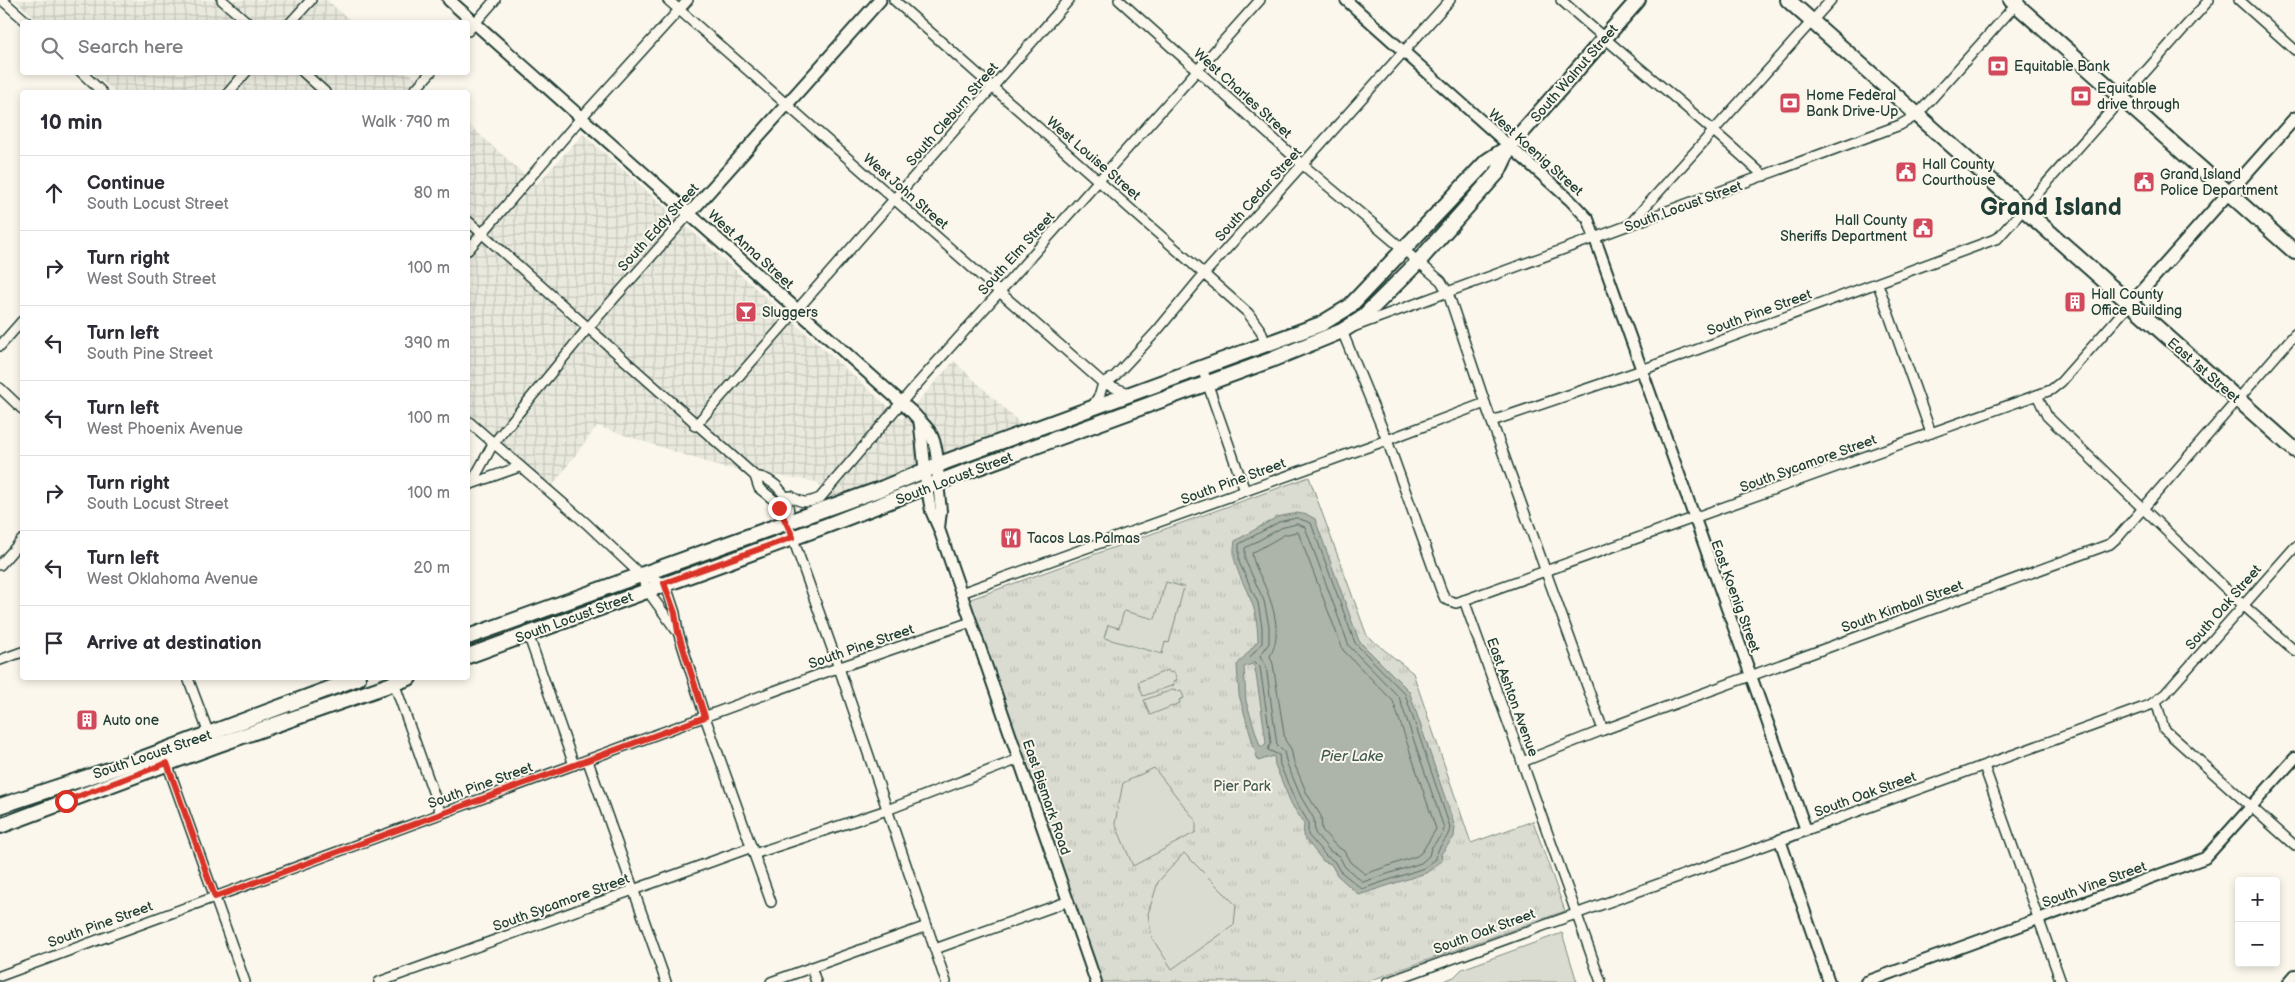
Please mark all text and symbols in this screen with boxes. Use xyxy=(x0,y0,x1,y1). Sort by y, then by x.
search box xyxy=(20,20,470,75)
street label: South Walnut Street xyxy=(1527,20,1622,126)
icon: search xyxy=(38,34,66,62)
text: Search here xyxy=(78,36,183,59)
street label: West Charles Street xyxy=(1190,45,1296,142)
bank icon: Equitable Bank xyxy=(1986,54,2010,78)
place label: Equitable Bank xyxy=(2014,58,2110,75)
street label: South Cleburn Street xyxy=(903,59,1002,170)
place label: Equitable drive through xyxy=(2097,80,2180,113)
bank icon: Equitable drive through xyxy=(2069,84,2093,108)
place label: Home Federal Bank Drive-Up xyxy=(1806,87,1898,120)
bank icon: Home Federal Bank Drive-Up xyxy=(1778,91,1802,115)
street label: West Koenig Street xyxy=(1485,105,1587,200)
text: 10 min xyxy=(40,110,102,135)
text: Walk · 790 m xyxy=(362,113,450,132)
street label: West Louise Street xyxy=(1043,113,1145,204)
street label: South Cedar Street xyxy=(1212,143,1306,245)
street label: West John Street xyxy=(860,150,952,233)
place label: Hall County Courthouse xyxy=(1922,156,1996,189)
public building icon: Hall County Courthouse xyxy=(1894,160,1918,184)
place label: Grand Island Police Department xyxy=(2160,166,2279,199)
public building icon: Grand Island Police Department xyxy=(2132,170,2156,194)
text: Continue xyxy=(87,172,165,195)
street label: South Locust Street xyxy=(1622,177,1745,236)
icon: ahead xyxy=(40,179,68,207)
street label: South Eddy Street xyxy=(614,179,703,275)
text: 80 m xyxy=(414,184,450,203)
district label: Grand Island xyxy=(1980,193,2122,222)
text: South Locust Street xyxy=(87,195,229,214)
street label: West Anna Street xyxy=(704,206,798,293)
street label: South Elm Street xyxy=(975,208,1059,298)
place label: Hall County Sheriffs Department xyxy=(1780,212,1908,245)
public building icon: Hall County Sheriffs Department xyxy=(1911,216,1935,240)
text: Turn right xyxy=(87,247,170,270)
icon: right xyxy=(40,254,68,282)
text: 100 m xyxy=(407,259,450,278)
text: West South Street xyxy=(87,270,216,289)
street label: South Pine Street xyxy=(1705,285,1814,339)
place label: Hall County Office Building xyxy=(2091,286,2182,319)
building icon: Hall County Office Building xyxy=(2063,290,2087,314)
bar icon: Sluggers xyxy=(734,300,758,324)
place label: Sluggers xyxy=(762,304,818,321)
text: Turn left xyxy=(87,322,159,345)
icon: left xyxy=(40,329,68,357)
text: 390 m xyxy=(404,334,450,353)
street label: East 1st Street xyxy=(2164,334,2244,407)
text: South Pine Street xyxy=(87,345,213,364)
text: Turn left xyxy=(87,397,159,420)
icon: left xyxy=(40,404,68,432)
text: 100 m xyxy=(407,409,450,428)
text: West Phoenix Avenue xyxy=(87,420,243,439)
street label: South Sycamore Street xyxy=(1738,431,1879,496)
street label: South Locust Street xyxy=(893,448,1016,509)
street label: South Pine Street xyxy=(1179,454,1288,508)
text: Turn right xyxy=(87,472,170,495)
icon: right xyxy=(40,479,68,507)
text: 100 m xyxy=(407,484,450,503)
text: South Locust Street xyxy=(87,495,229,514)
route end xyxy=(768,497,791,520)
restaurant icon: Tacos Las Palmas xyxy=(999,526,1023,550)
place label: Tacos Las Palmas xyxy=(1027,530,1140,547)
street label: East Koenig Street xyxy=(1707,538,1764,655)
text: Turn left xyxy=(87,547,159,570)
icon: left xyxy=(40,554,68,582)
text: 20 m xyxy=(414,559,450,578)
street label: South Oak Street xyxy=(2182,561,2265,653)
text: West Oklahoma Avenue xyxy=(87,570,258,589)
street label: South Kimball Street xyxy=(1839,576,1966,636)
street label: South Locust Street xyxy=(513,588,636,647)
street label: South Pine Street xyxy=(806,620,917,672)
icon: arrive xyxy=(40,629,68,657)
text: Arrive at destination xyxy=(87,632,262,655)
street label: East Ashton Avenue xyxy=(1483,635,1542,759)
building icon: Auto one xyxy=(75,708,99,732)
place label: Auto one xyxy=(103,712,159,729)
street label: South Locust Street xyxy=(91,726,214,783)
street label: East Bismark Road xyxy=(1019,737,1074,857)
water label: Pier Lake xyxy=(1320,747,1384,766)
street label: South Pine Street xyxy=(426,758,535,812)
street label: South Oak Street xyxy=(1812,768,1919,821)
park label: Pier Park xyxy=(1213,778,1271,795)
route start xyxy=(55,790,78,813)
street label: South Vine Street xyxy=(2040,858,2149,911)
street label: South Sycamore Street xyxy=(491,870,632,935)
map controls xyxy=(2235,877,2280,967)
button: + xyxy=(2235,877,2280,922)
street label: South Pine Street xyxy=(46,897,155,951)
street label: South Oak Street xyxy=(1431,905,1538,958)
button: − xyxy=(2235,922,2280,967)

